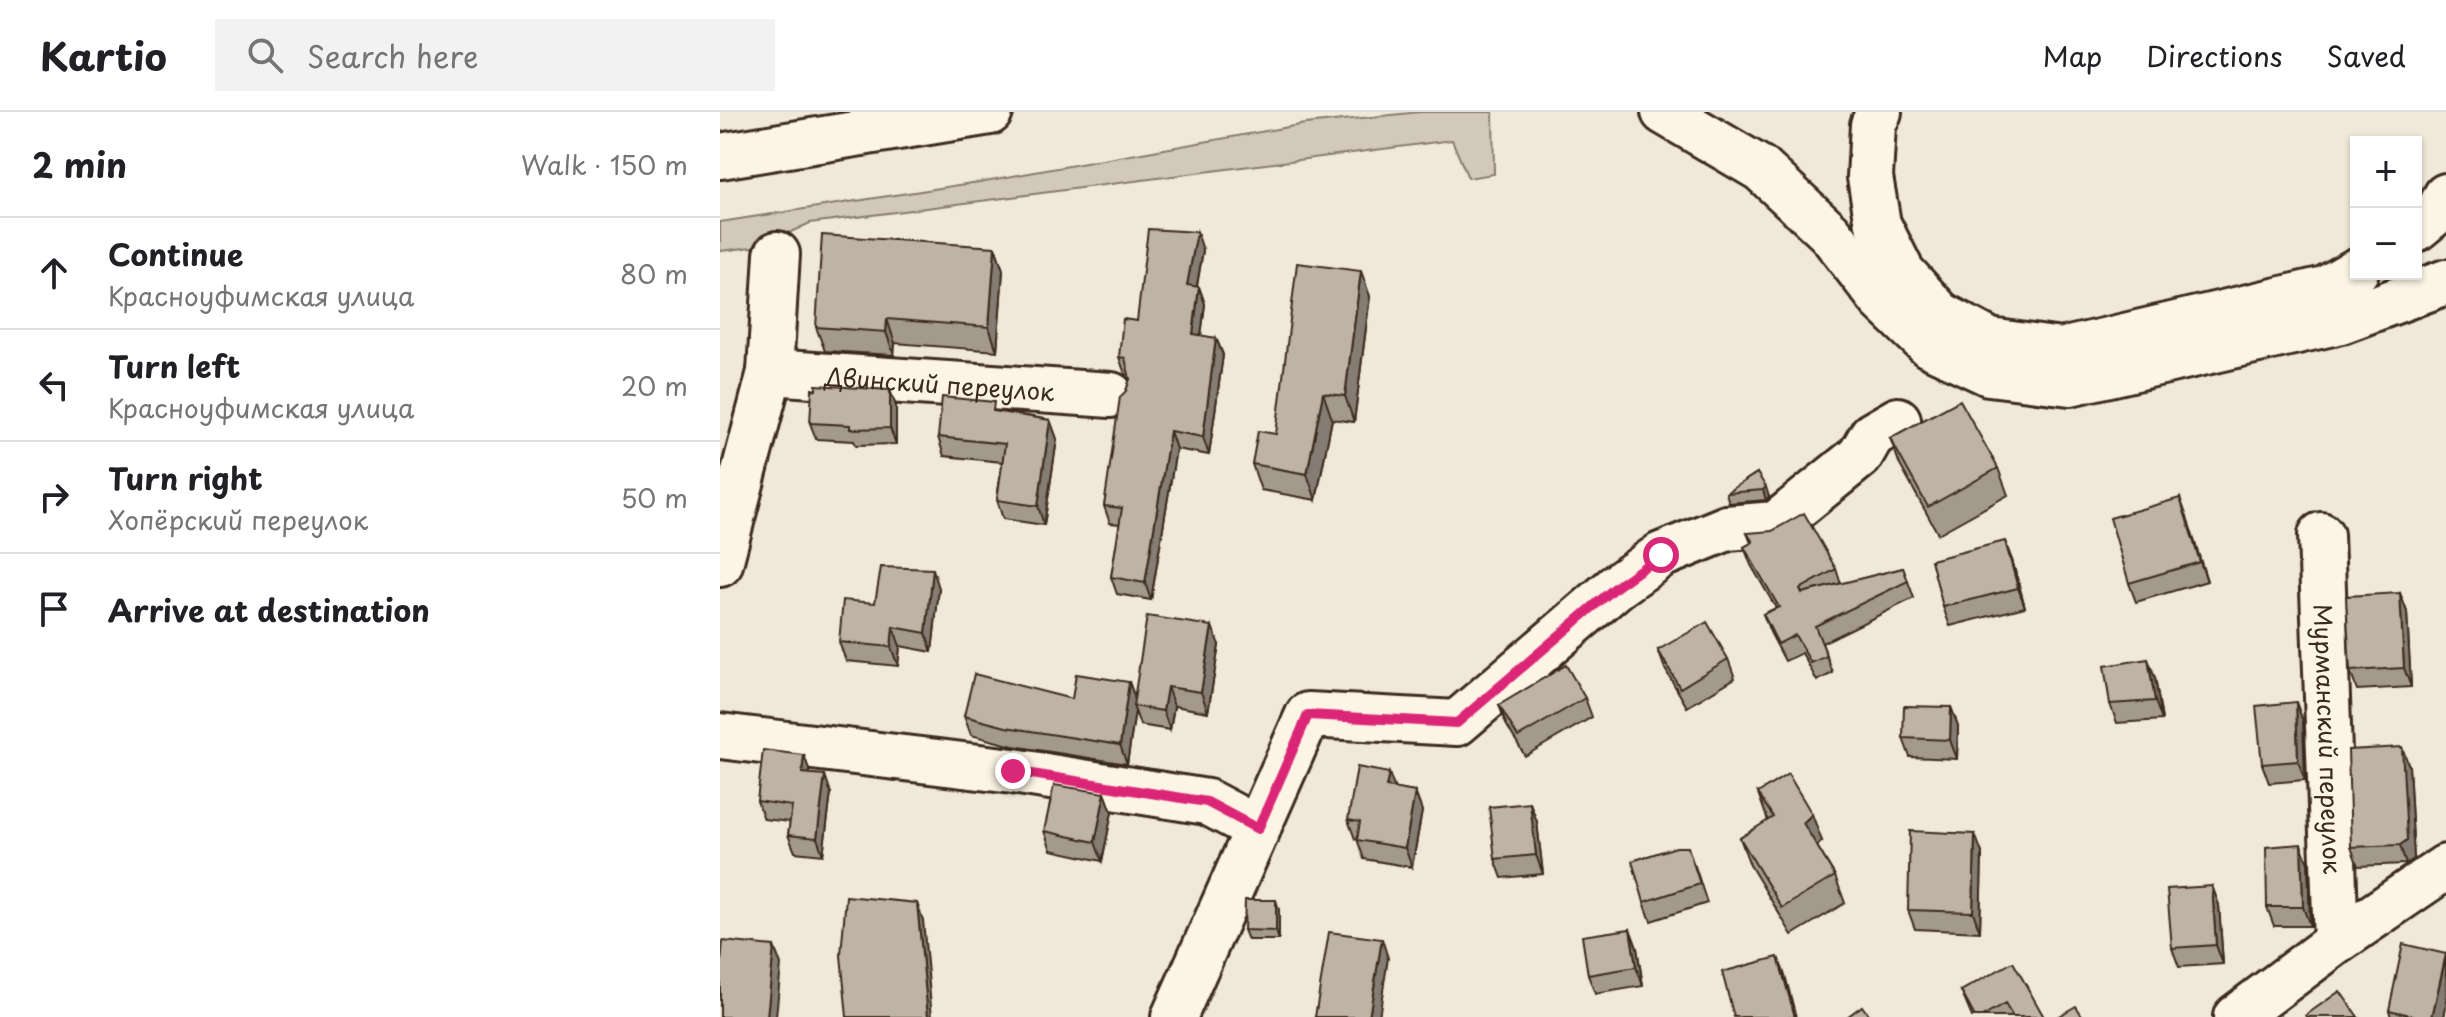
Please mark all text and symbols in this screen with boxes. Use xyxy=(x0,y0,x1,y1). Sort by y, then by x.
search box xyxy=(215,19,775,91)
text: Kartio xyxy=(40,27,167,84)
icon: search xyxy=(243,33,287,77)
text: Search here xyxy=(307,33,478,78)
text: Map xyxy=(2043,34,2102,77)
text: Directions xyxy=(2146,34,2283,77)
text: Saved xyxy=(2327,34,2406,77)
map controls xyxy=(2350,136,2422,280)
button: + xyxy=(2350,136,2422,208)
text: 2 min xyxy=(32,138,127,190)
text: Walk · 150 m xyxy=(521,145,688,184)
button: − xyxy=(2350,208,2422,280)
text: Continue xyxy=(108,231,243,276)
icon: ahead xyxy=(32,251,76,295)
text: 80 m xyxy=(620,254,688,293)
text: Красноуфимская улица xyxy=(108,276,414,315)
text: Turn left xyxy=(108,343,240,388)
street label: Двинский переулок xyxy=(823,358,1056,409)
icon: left xyxy=(32,363,76,407)
text: 20 m xyxy=(621,366,688,405)
text: Красноуфимская улица xyxy=(108,388,414,427)
text: Turn right xyxy=(108,455,263,500)
icon: right xyxy=(32,475,76,519)
text: 50 m xyxy=(621,478,688,517)
text: Хопёрский переулок xyxy=(108,500,368,539)
route start xyxy=(1643,537,1679,573)
icon: arrive xyxy=(32,587,76,631)
text: Arrive at destination xyxy=(108,587,430,632)
street label: Мурманский переулок xyxy=(2306,603,2352,875)
route end xyxy=(995,753,1031,789)

